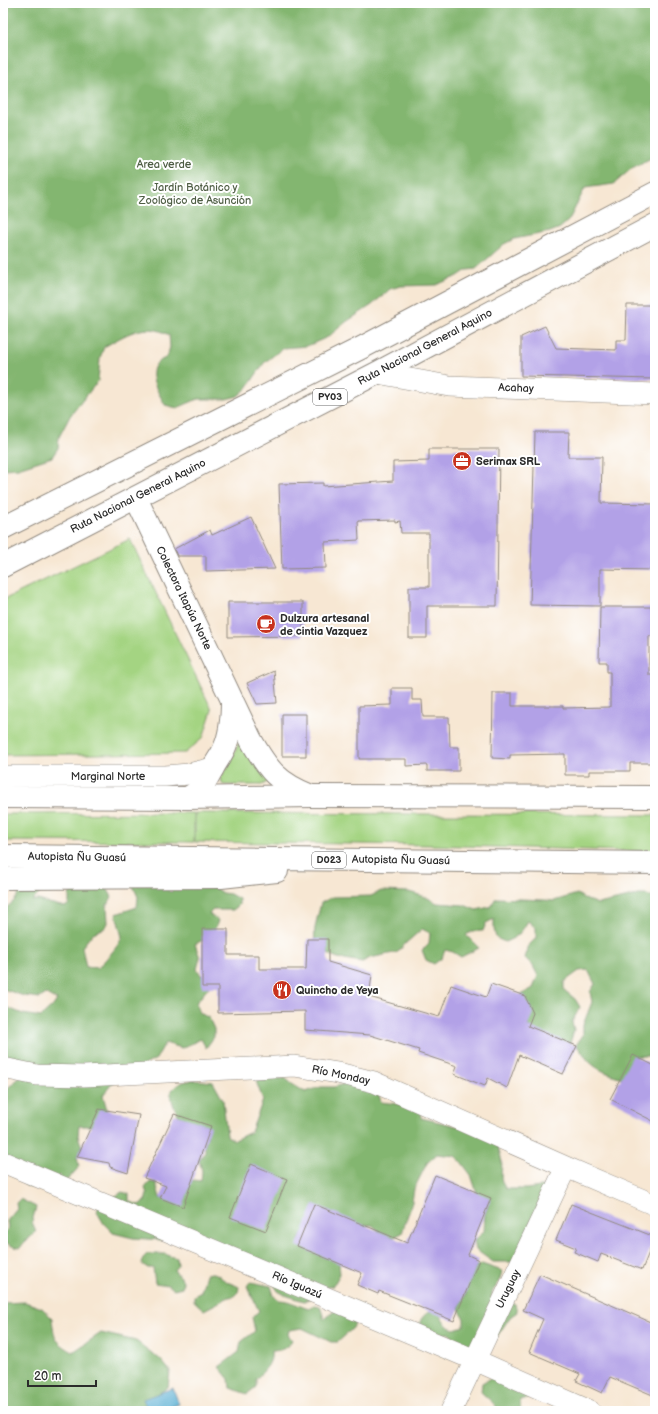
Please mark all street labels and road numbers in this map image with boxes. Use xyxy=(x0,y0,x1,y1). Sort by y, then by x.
street label: Ruta Nacional General Aquino xyxy=(356,306,494,388)
street label: Acahay xyxy=(498,381,534,395)
road number: PY03 xyxy=(313,389,347,405)
street label: Ruta Nacional General Aquino xyxy=(68,456,208,536)
street label: Colectora Itapúa Norte xyxy=(153,544,215,652)
street label: Marginal Norte xyxy=(71,770,146,783)
street label: Autopista Ñu Guasú xyxy=(28,850,126,864)
road number: D023 xyxy=(312,852,346,868)
street label: Autopista Ñu Guasú xyxy=(352,853,450,867)
street label: Río Monday xyxy=(311,1062,371,1088)
street label: Uruguay xyxy=(493,1267,523,1311)
street label: Río Iguazú xyxy=(270,1269,324,1301)

